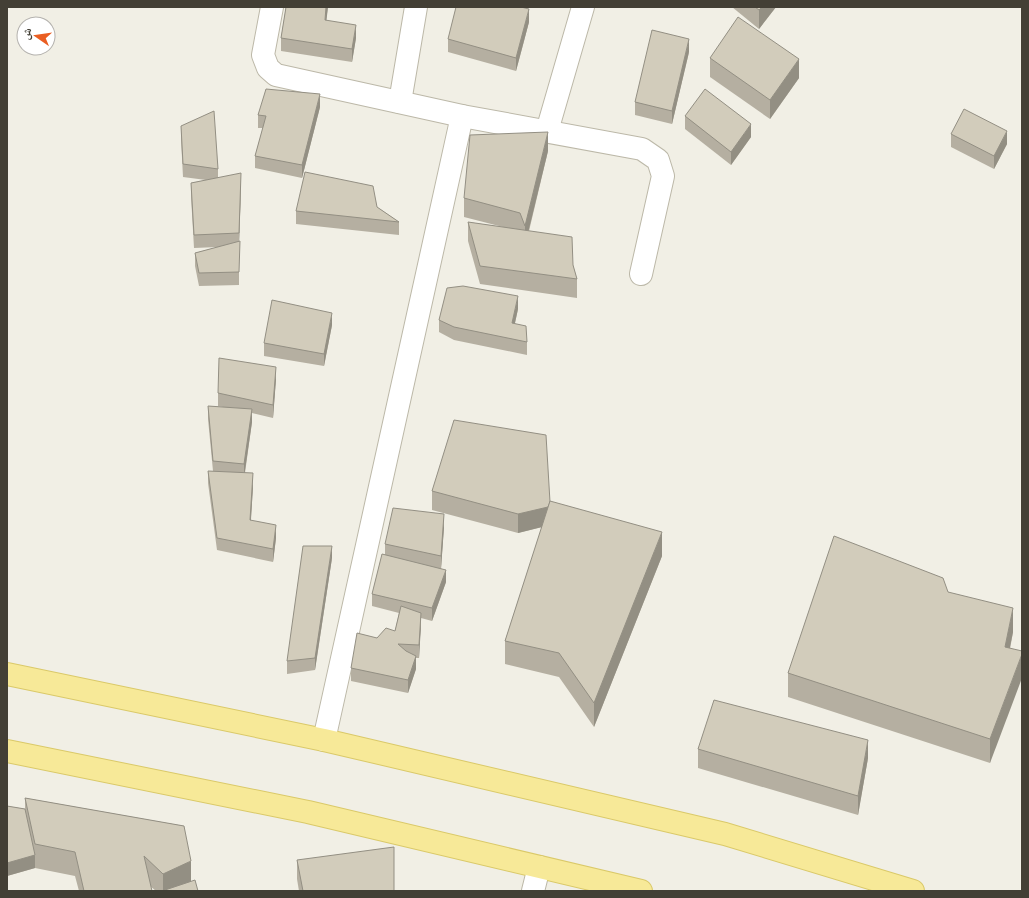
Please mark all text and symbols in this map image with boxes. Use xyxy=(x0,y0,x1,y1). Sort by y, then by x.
north arrow xyxy=(16,16,56,56)
text: ش xyxy=(19,26,35,41)

